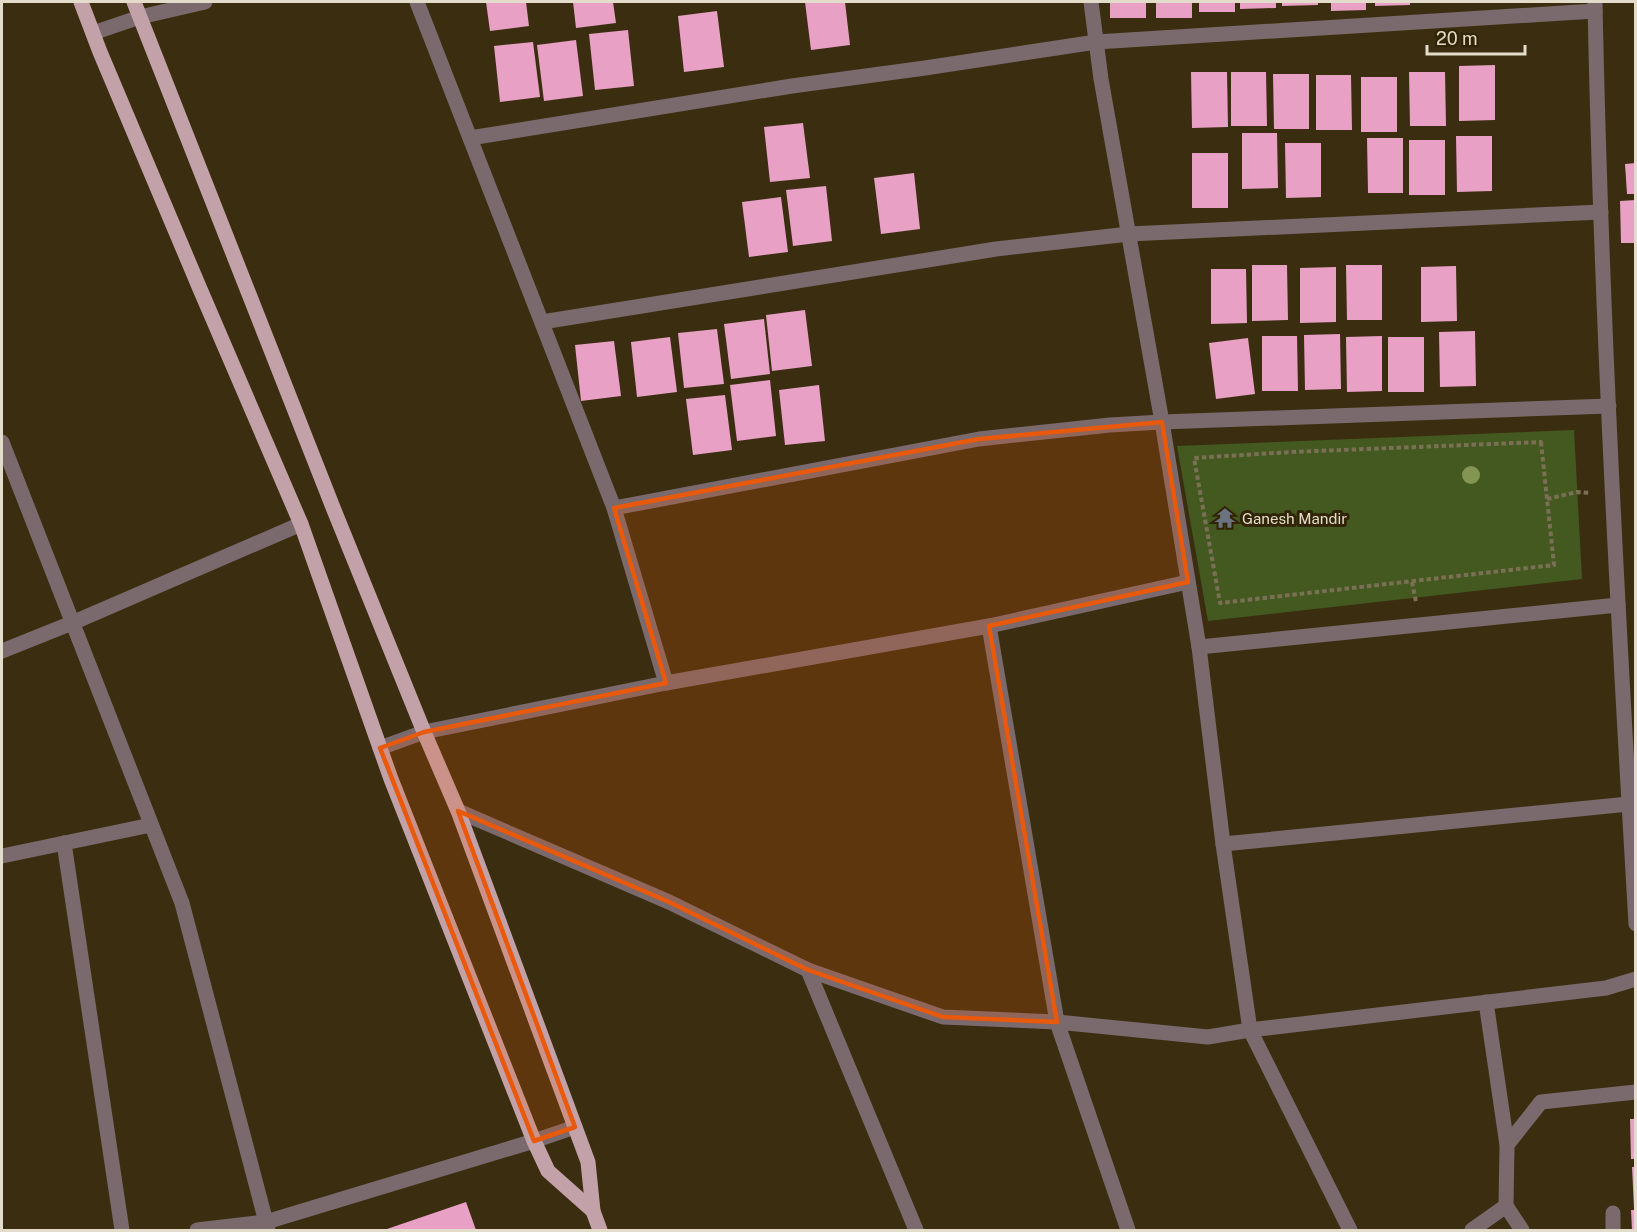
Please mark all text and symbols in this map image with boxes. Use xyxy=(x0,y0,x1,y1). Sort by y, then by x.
scale bar xyxy=(1427,18,1524,56)
text: 20 m xyxy=(1436,28,1478,49)
temple icon: Ganesh Mandir xyxy=(1213,506,1237,530)
place label: Ganesh Mandir xyxy=(1242,510,1347,527)

